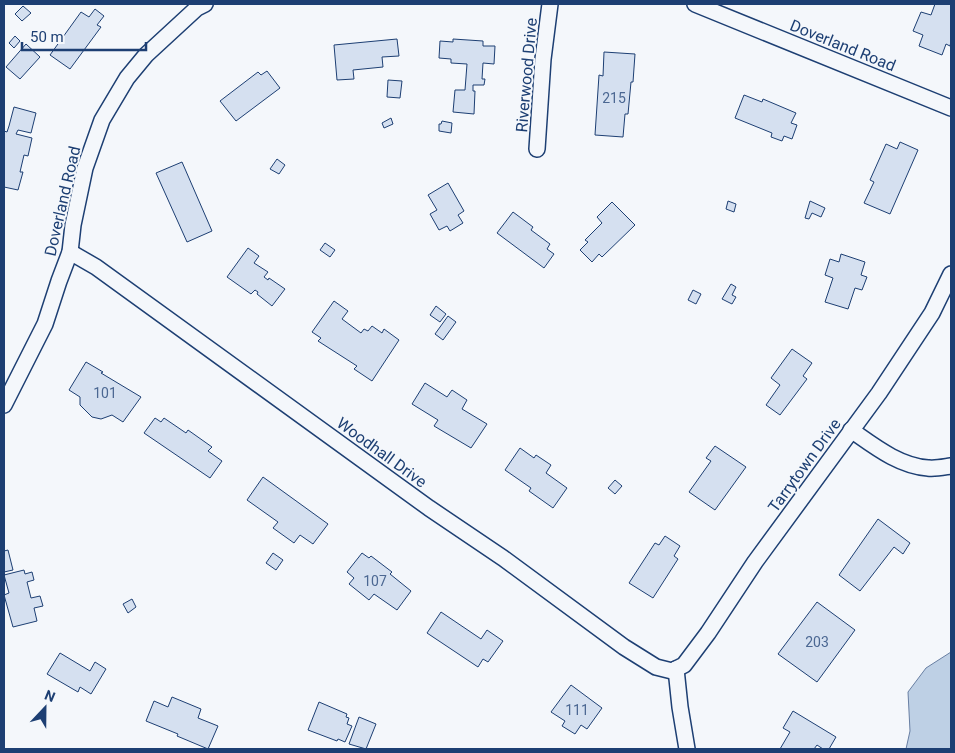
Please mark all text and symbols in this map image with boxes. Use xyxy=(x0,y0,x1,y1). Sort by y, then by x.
street label: Doverland Road xyxy=(787,16,898,75)
street label: Riverwood Drive xyxy=(512,17,541,133)
scale bar xyxy=(22,20,146,52)
text: 50 m xyxy=(30,28,64,46)
house number: 215 xyxy=(602,90,626,106)
street label: Doverland Road xyxy=(41,144,84,258)
house number: 101 xyxy=(93,385,117,401)
street label: Woodhall Drive xyxy=(333,413,430,491)
street label: Tarrytown Drive xyxy=(764,415,845,516)
house number: 107 xyxy=(363,573,387,589)
house number: 203 xyxy=(805,634,829,650)
north arrow xyxy=(20,683,70,733)
text: N xyxy=(42,687,57,705)
house number: 111 xyxy=(565,702,589,718)

